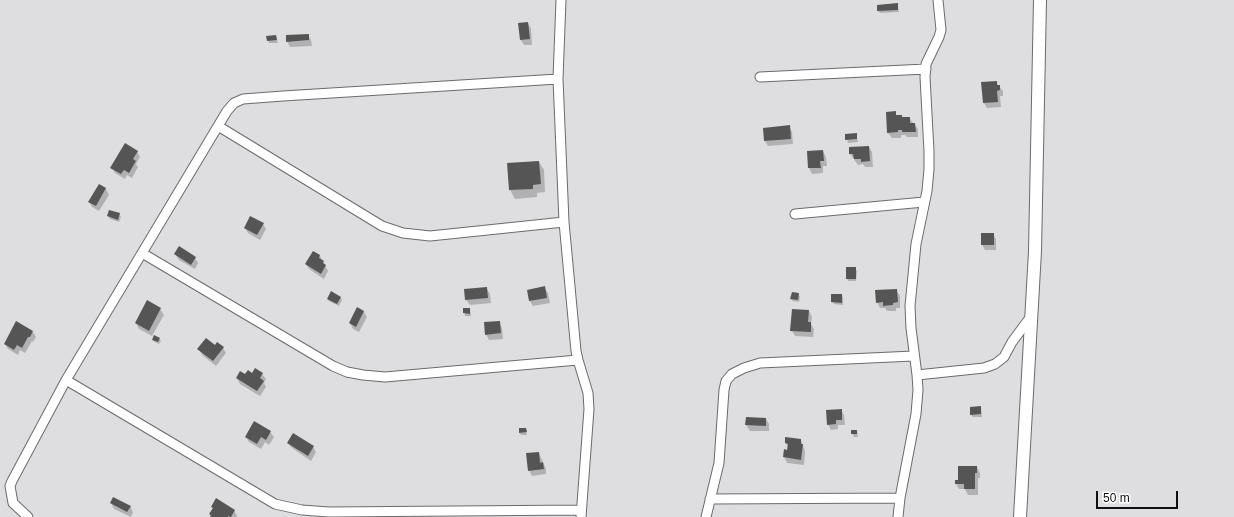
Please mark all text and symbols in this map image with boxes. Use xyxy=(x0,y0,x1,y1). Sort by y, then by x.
scale bar xyxy=(1098,483,1180,509)
text: 50 m xyxy=(1103,491,1130,505)

